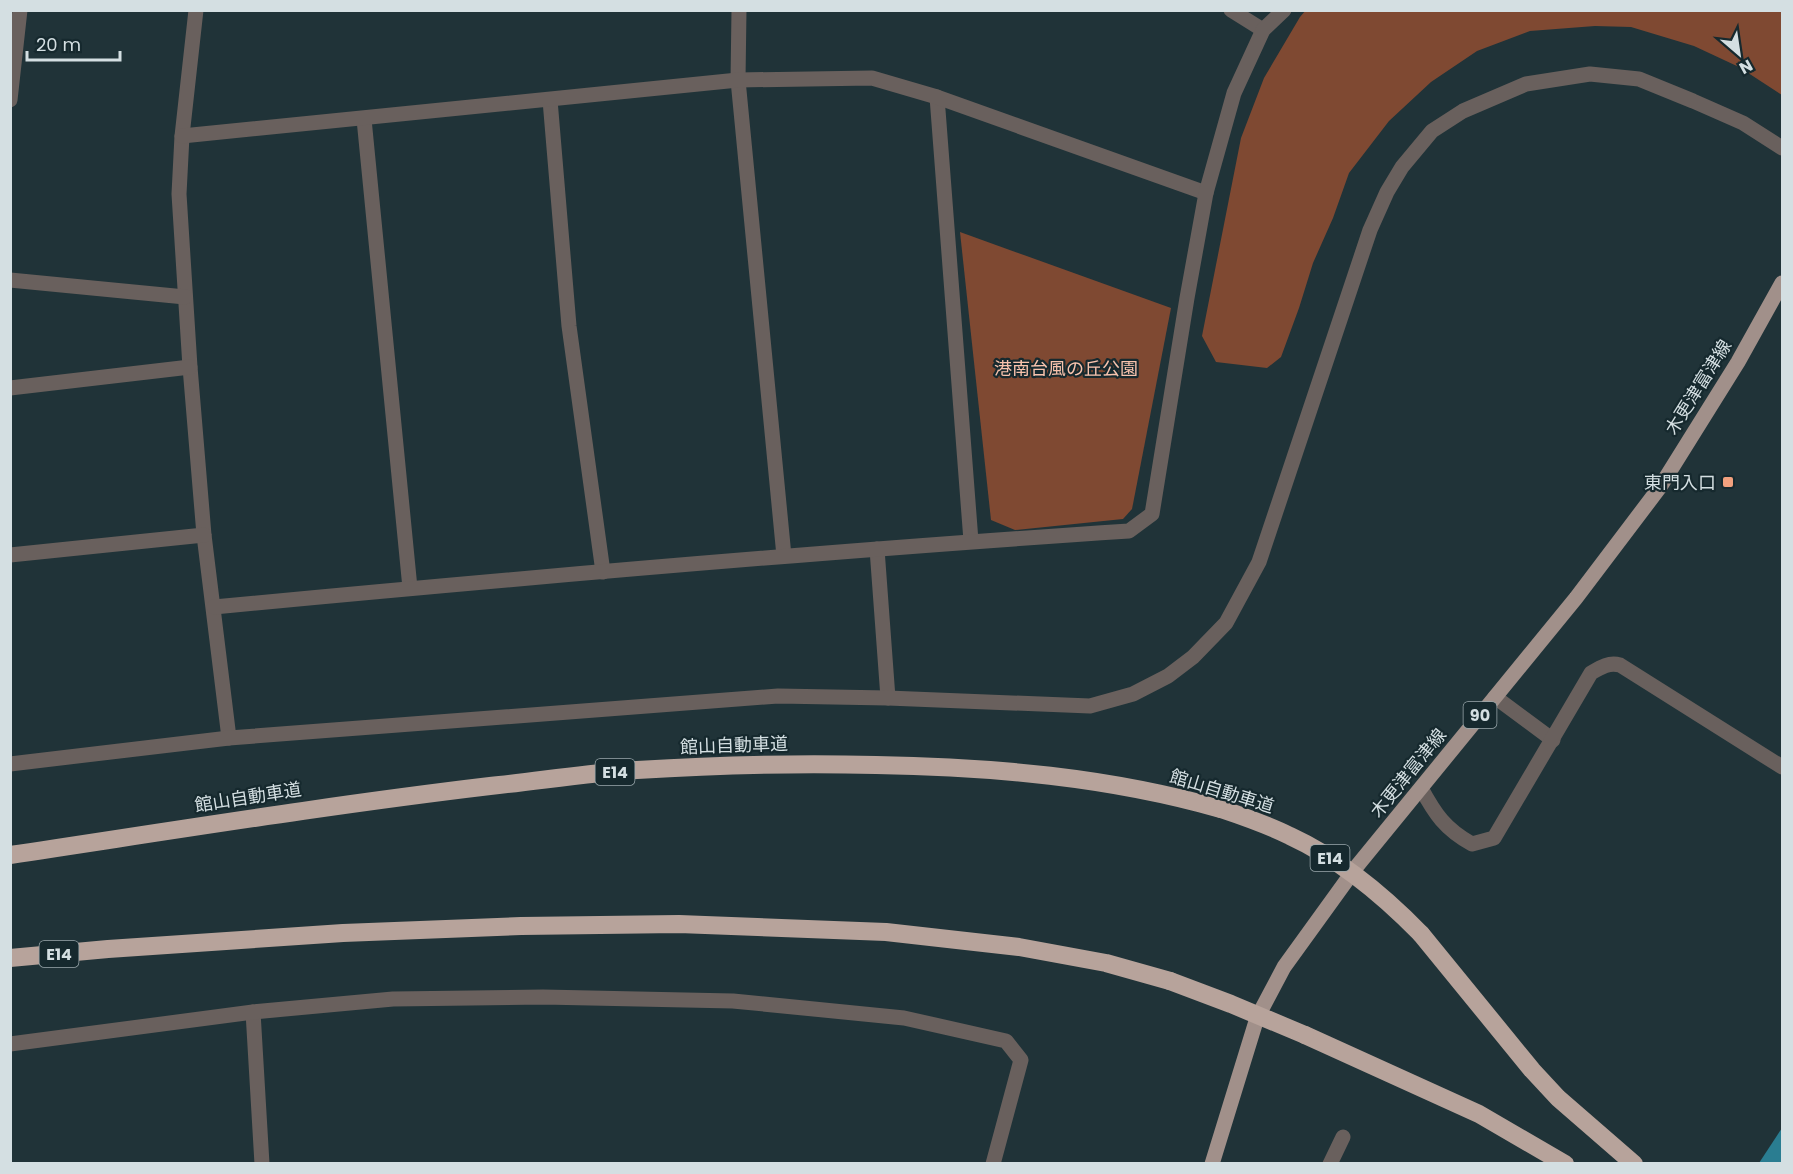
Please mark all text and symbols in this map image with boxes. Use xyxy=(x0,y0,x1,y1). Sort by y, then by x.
scale bar xyxy=(27,24,120,62)
north arrow xyxy=(1709,24,1769,84)
text: 20 m xyxy=(36,32,81,57)
text: N xyxy=(1735,54,1757,80)
street label: 木更津富津線 xyxy=(1659,335,1737,439)
park label: 港南台風の丘公園 xyxy=(994,356,1138,381)
place label: 東門入口 xyxy=(1644,470,1716,495)
marker: 東門入口 xyxy=(1721,475,1735,489)
road number: 90 xyxy=(1464,702,1496,728)
street label: 木更津富津線 xyxy=(1364,723,1452,823)
street label: 館山自動車道 xyxy=(680,731,788,759)
road number: E14 xyxy=(596,759,634,785)
street label: 館山自動車道 xyxy=(1167,763,1277,819)
street label: 館山自動車道 xyxy=(193,776,303,818)
road number: E14 xyxy=(1310,845,1350,871)
road number: E14 xyxy=(40,941,78,967)

